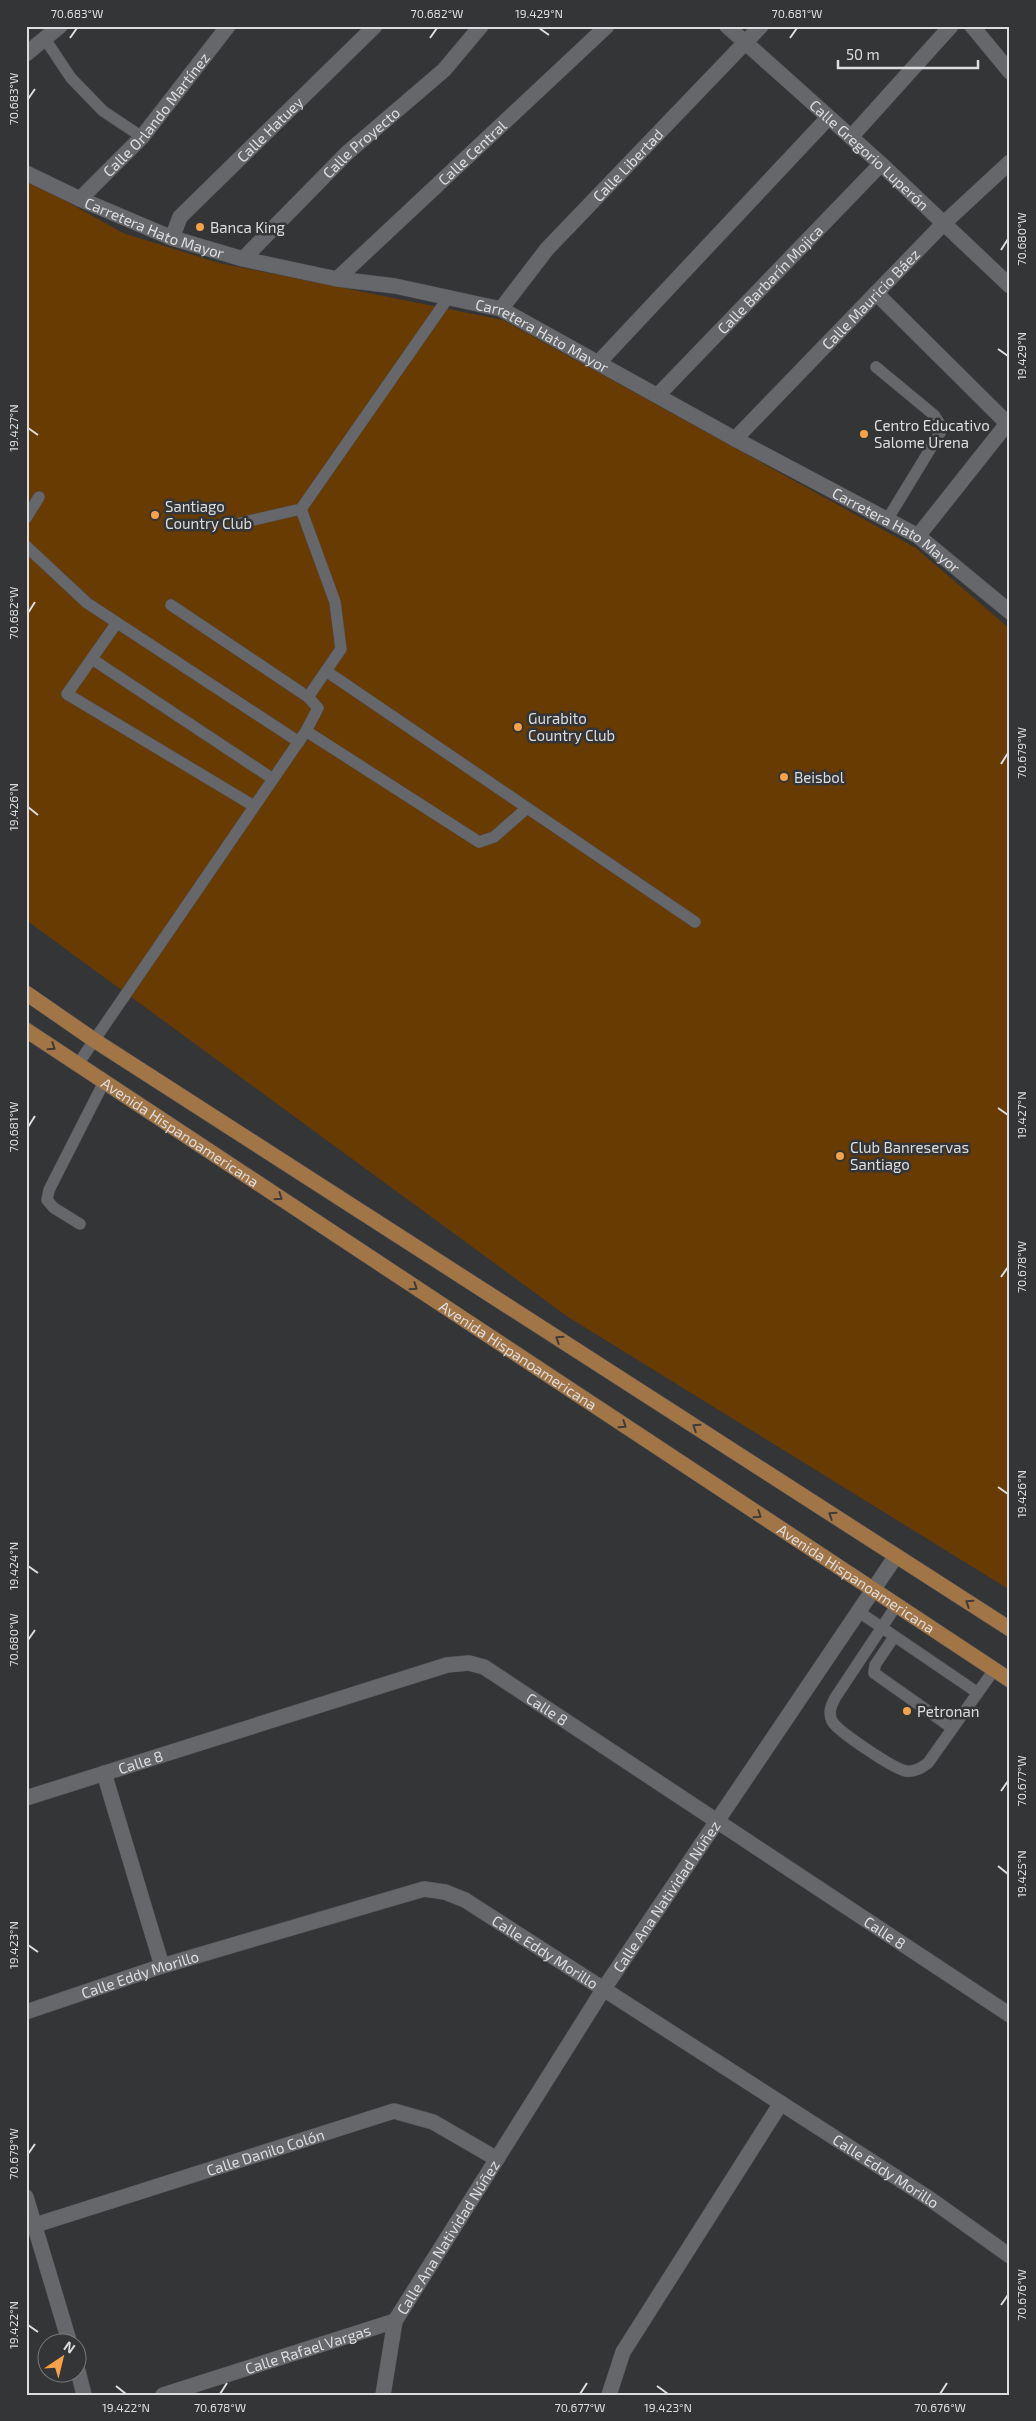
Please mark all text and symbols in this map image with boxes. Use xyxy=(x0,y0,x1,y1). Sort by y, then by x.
text: 70.683°W xyxy=(51,6,103,20)
text: 70.682°W xyxy=(411,6,463,20)
text: 19.429°N xyxy=(515,6,563,20)
text: 70.681°W xyxy=(772,6,822,20)
scale bar xyxy=(838,38,978,70)
text: 50 m xyxy=(846,45,880,63)
street label: Calle Orlando Martínez xyxy=(99,49,213,180)
text: 70.683°W xyxy=(6,73,20,125)
street label: Calle Hatuey xyxy=(233,93,307,166)
street label: Calle Gregorio Luperón xyxy=(806,96,933,214)
street label: Calle Proyecto xyxy=(319,103,403,182)
street label: Calle Central xyxy=(434,116,510,189)
street label: Calle Libertad xyxy=(589,125,667,205)
street label: Carretera Hato Mayor xyxy=(82,193,226,262)
text: 70.680°W xyxy=(1014,212,1028,266)
place label: Banca King xyxy=(210,218,285,236)
marker: Banca King xyxy=(194,221,206,233)
street label: Calle Barbarín Mojica xyxy=(713,221,826,337)
street label: Calle Mauricio Báez xyxy=(818,245,923,353)
street label: Carretera Hato Mayor xyxy=(474,295,612,376)
text: 19.429°N xyxy=(1014,332,1028,380)
text: 19.427°N xyxy=(6,404,20,452)
place label: Centro Educativo Salome Urena xyxy=(874,416,990,451)
marker: Centro Educativo Salome Urena xyxy=(858,428,870,440)
street label: Carretera Hato Mayor xyxy=(829,483,964,576)
place label: Santiago Country Club xyxy=(165,497,252,532)
marker: Santiago Country Club xyxy=(149,509,161,521)
text: 70.682°W xyxy=(6,587,20,639)
place label: Gurabito Country Club xyxy=(528,709,615,744)
marker: Gurabito Country Club xyxy=(512,721,524,733)
text: 70.679°W xyxy=(1014,727,1028,779)
place label: Beisbol xyxy=(794,768,845,786)
marker: Beisbol xyxy=(778,771,790,783)
text: 19.426°N xyxy=(6,783,20,831)
one-way arrow xyxy=(46,1041,56,1050)
street label: Avenida Hispanoamericana xyxy=(98,1073,263,1190)
text: 19.427°N xyxy=(1014,1091,1028,1139)
text: 70.681°W xyxy=(6,1102,20,1152)
place label: Club Banreservas Santiago xyxy=(850,1138,969,1173)
marker: Club Banreservas Santiago xyxy=(834,1150,846,1162)
one-way arrow xyxy=(273,1191,282,1201)
text: 70.678°W xyxy=(1014,1241,1028,1293)
one-way arrow xyxy=(409,1281,418,1290)
street label: Avenida Hispanoamericana xyxy=(436,1297,600,1414)
one-way arrow xyxy=(555,1336,565,1345)
one-way arrow xyxy=(617,1419,626,1428)
one-way arrow xyxy=(692,1423,701,1433)
text: 19.426°N xyxy=(1014,1470,1028,1518)
one-way arrow xyxy=(752,1509,762,1518)
one-way arrow xyxy=(829,1511,838,1521)
street label: Avenida Hispanoamericana xyxy=(774,1520,938,1637)
text: 19.424°N xyxy=(6,1542,20,1590)
one-way arrow xyxy=(965,1600,975,1609)
text: 70.680°W xyxy=(6,1613,20,1667)
street label: Calle 8 xyxy=(523,1689,572,1729)
place label: Petronan xyxy=(917,1702,980,1720)
marker: Petronan xyxy=(901,1705,913,1717)
street label: Calle 8 xyxy=(116,1746,165,1777)
text: 70.677°W xyxy=(1014,1755,1028,1807)
street label: Calle Ana Natividad Núñez xyxy=(609,1817,724,1975)
text: 19.425°N xyxy=(1014,1850,1028,1898)
street label: Calle Eddy Morillo xyxy=(489,1911,602,1992)
street label: Calle 8 xyxy=(861,1912,909,1953)
text: 19.423°N xyxy=(6,1921,20,1969)
street label: Calle Eddy Morillo xyxy=(79,1947,201,2002)
street label: Calle Danilo Colón xyxy=(204,2125,327,2179)
text: 70.679°W xyxy=(6,2128,20,2180)
street label: Calle Eddy Morillo xyxy=(830,2130,943,2212)
street label: Calle Ana Natividad Núñez xyxy=(392,2157,503,2318)
text: 70.676°W xyxy=(1014,2269,1028,2321)
text: 19.422°N xyxy=(6,2301,20,2349)
street label: Calle Rafael Vargas xyxy=(243,2320,373,2377)
north arrow xyxy=(38,2334,88,2384)
text: N xyxy=(61,2337,79,2357)
text: 19.422°N xyxy=(102,2400,150,2414)
text: 70.678°W xyxy=(194,2400,246,2414)
text: 70.677°W xyxy=(554,2400,606,2414)
text: 19.423°N xyxy=(644,2400,692,2414)
text: 70.676°W xyxy=(914,2400,966,2414)

